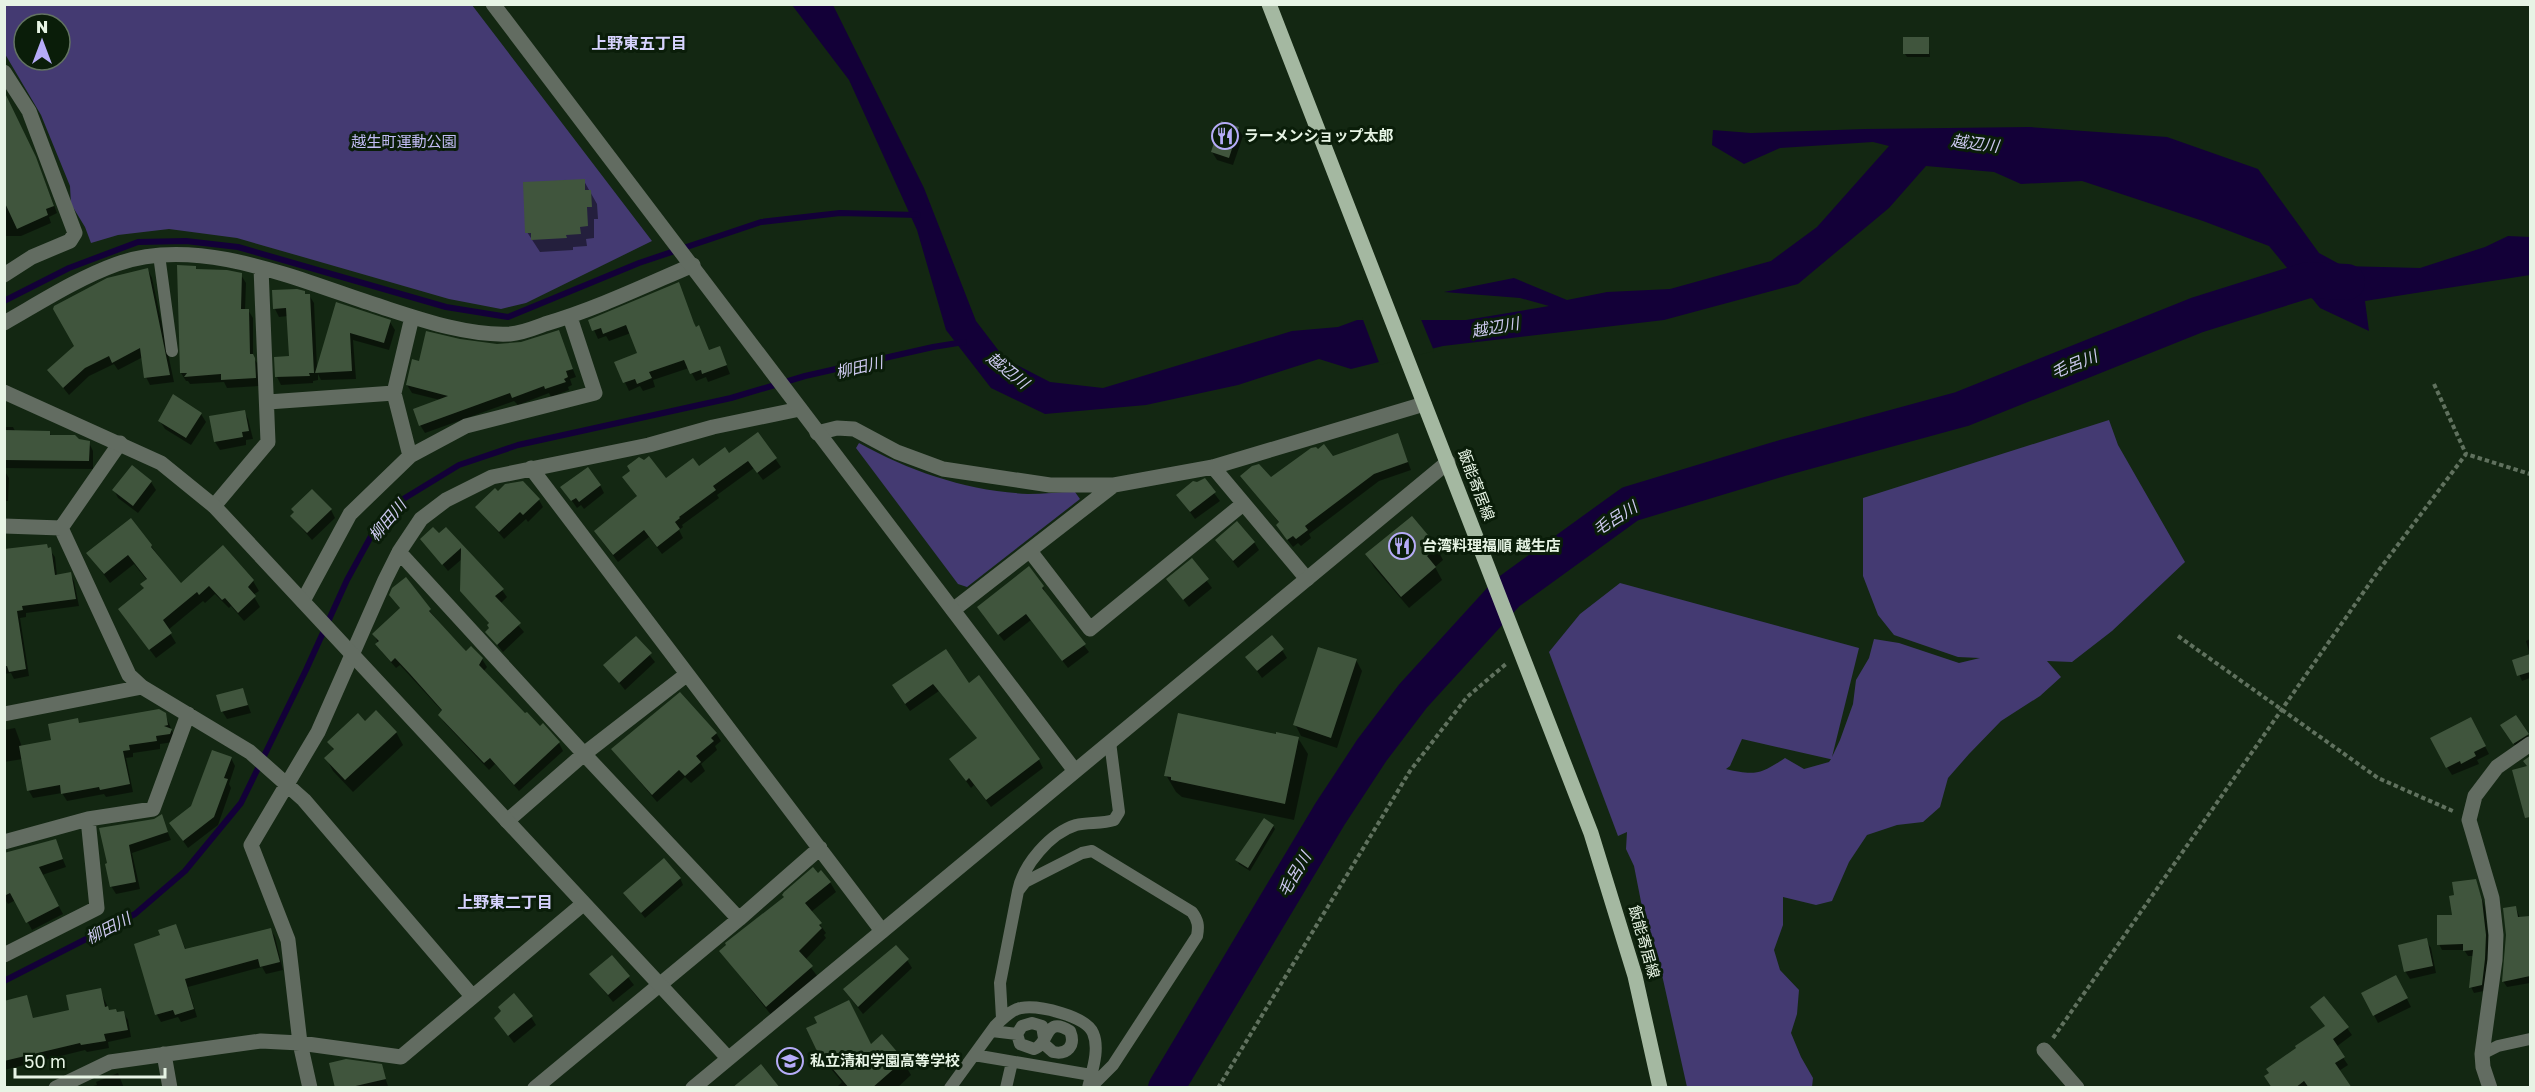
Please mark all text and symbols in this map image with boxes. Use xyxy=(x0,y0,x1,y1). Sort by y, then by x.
north arrow xyxy=(12,12,72,72)
text: N xyxy=(36,17,48,37)
district label: 上野東五丁目 xyxy=(591,33,687,53)
restaurant icon: ラーメンショップ太郎 xyxy=(1210,121,1240,151)
place label: ラーメンショップ太郎 xyxy=(1244,126,1393,144)
water label: 越辺川 xyxy=(1950,130,2002,156)
park label: 越生町運動公園 xyxy=(350,132,457,150)
water label: 越辺川 xyxy=(1470,313,1522,341)
water label: 毛呂川 xyxy=(2048,345,2102,382)
water label: 越辺川 xyxy=(983,347,1035,394)
water label: 柳田川 xyxy=(833,351,887,382)
street label: 飯能寄居線 xyxy=(1455,446,1499,523)
water label: 柳田川 xyxy=(364,494,411,545)
water label: 毛呂川 xyxy=(1589,496,1642,539)
restaurant icon: 台湾料理福順 越生店 xyxy=(1387,531,1417,561)
place label: 台湾料理福順 越生店 xyxy=(1422,536,1561,554)
water label: 毛呂川 xyxy=(1273,847,1316,900)
district label: 上野東二丁目 xyxy=(457,892,553,912)
street label: 飯能寄居線 xyxy=(1626,903,1664,980)
water label: 柳田川 xyxy=(82,907,136,948)
scale bar xyxy=(15,1041,165,1079)
school or university icon: 私立清和学園高等学校 xyxy=(775,1046,805,1076)
text: 50 m xyxy=(24,1050,66,1072)
place label: 私立清和学園高等学校 xyxy=(810,1051,960,1069)

